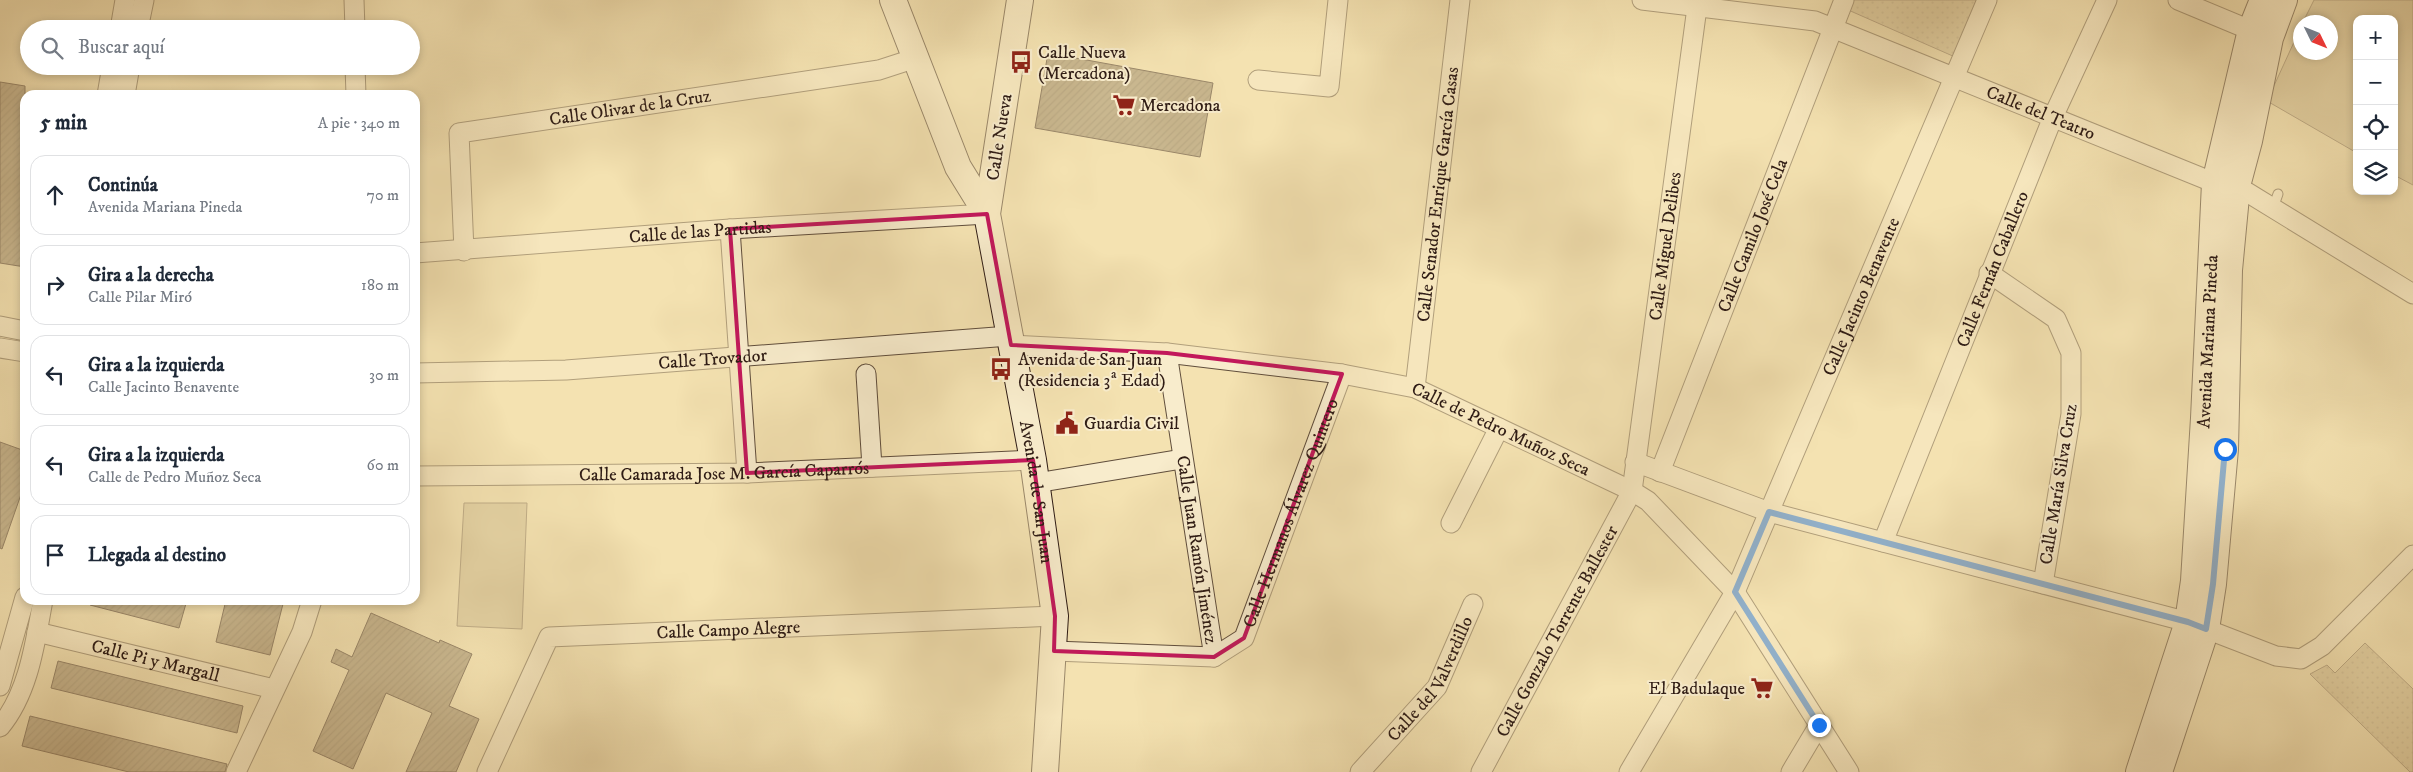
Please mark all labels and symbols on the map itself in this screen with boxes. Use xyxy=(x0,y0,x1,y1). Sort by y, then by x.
north arrow xyxy=(2293,15,2338,60)
place label: Calle Nueva (Mercadona) xyxy=(1038,42,1130,85)
bus stop icon: Calle Nueva (Mercadona) xyxy=(1008,49,1034,75)
street label: Calle Senador Enrique García Casas xyxy=(1413,66,1464,323)
street label: Calle del Teatro xyxy=(1983,82,2098,145)
street label: Calle Olivar de la Cruz xyxy=(548,85,712,131)
street label: Calle Nueva xyxy=(982,92,1018,182)
supermarket icon: Mercadona xyxy=(1111,92,1137,118)
place label: Mercadona xyxy=(1140,95,1221,117)
street label: Calle Camilo José Cela xyxy=(1713,155,1793,316)
street label: Calle Miguel Delibes xyxy=(1645,171,1687,322)
street label: Calle Fernán Caballero xyxy=(1952,188,2034,351)
street label: Calle Jacinto Benavente xyxy=(1818,214,1905,379)
street label: Calle de las Partidas xyxy=(628,217,772,249)
street label: Avenida Mariana Pineda xyxy=(2193,254,2224,429)
street label: Calle Trovador xyxy=(657,345,768,375)
place label: Avenida de San Juan (Residencia 3ª Edad) xyxy=(1018,349,1166,392)
bus stop icon: Avenida de San Juan (Residencia 3ª Edad) xyxy=(988,356,1014,382)
street label: Calle de Pedro Muñoz Seca xyxy=(1408,378,1594,482)
street label: Calle Hermanos Álvarez Quintero xyxy=(1239,395,1344,631)
street label: Calle María Silva Cruz xyxy=(2035,402,2083,566)
public building icon: Guardia Civil xyxy=(1054,410,1080,436)
place label: Guardia Civil xyxy=(1084,413,1180,435)
street label: Avenida de San Juan xyxy=(1014,419,1058,566)
route start xyxy=(2214,438,2237,461)
street label: Calle Juan Ramón Jiménez xyxy=(1171,454,1222,646)
street label: Calle Camarada Jose M. García Caparrós xyxy=(579,457,870,487)
street label: Calle Gonzalo Torrente Ballester xyxy=(1492,522,1623,741)
street label: Calle del Valverdillo xyxy=(1383,613,1478,747)
street label: Calle Campo Alegre xyxy=(656,617,801,645)
street label: Calle Pi y Margall xyxy=(89,635,222,688)
supermarket icon: El Badulaque xyxy=(1749,675,1775,701)
place label: El Badulaque xyxy=(1648,678,1745,700)
route end xyxy=(1808,714,1831,737)

